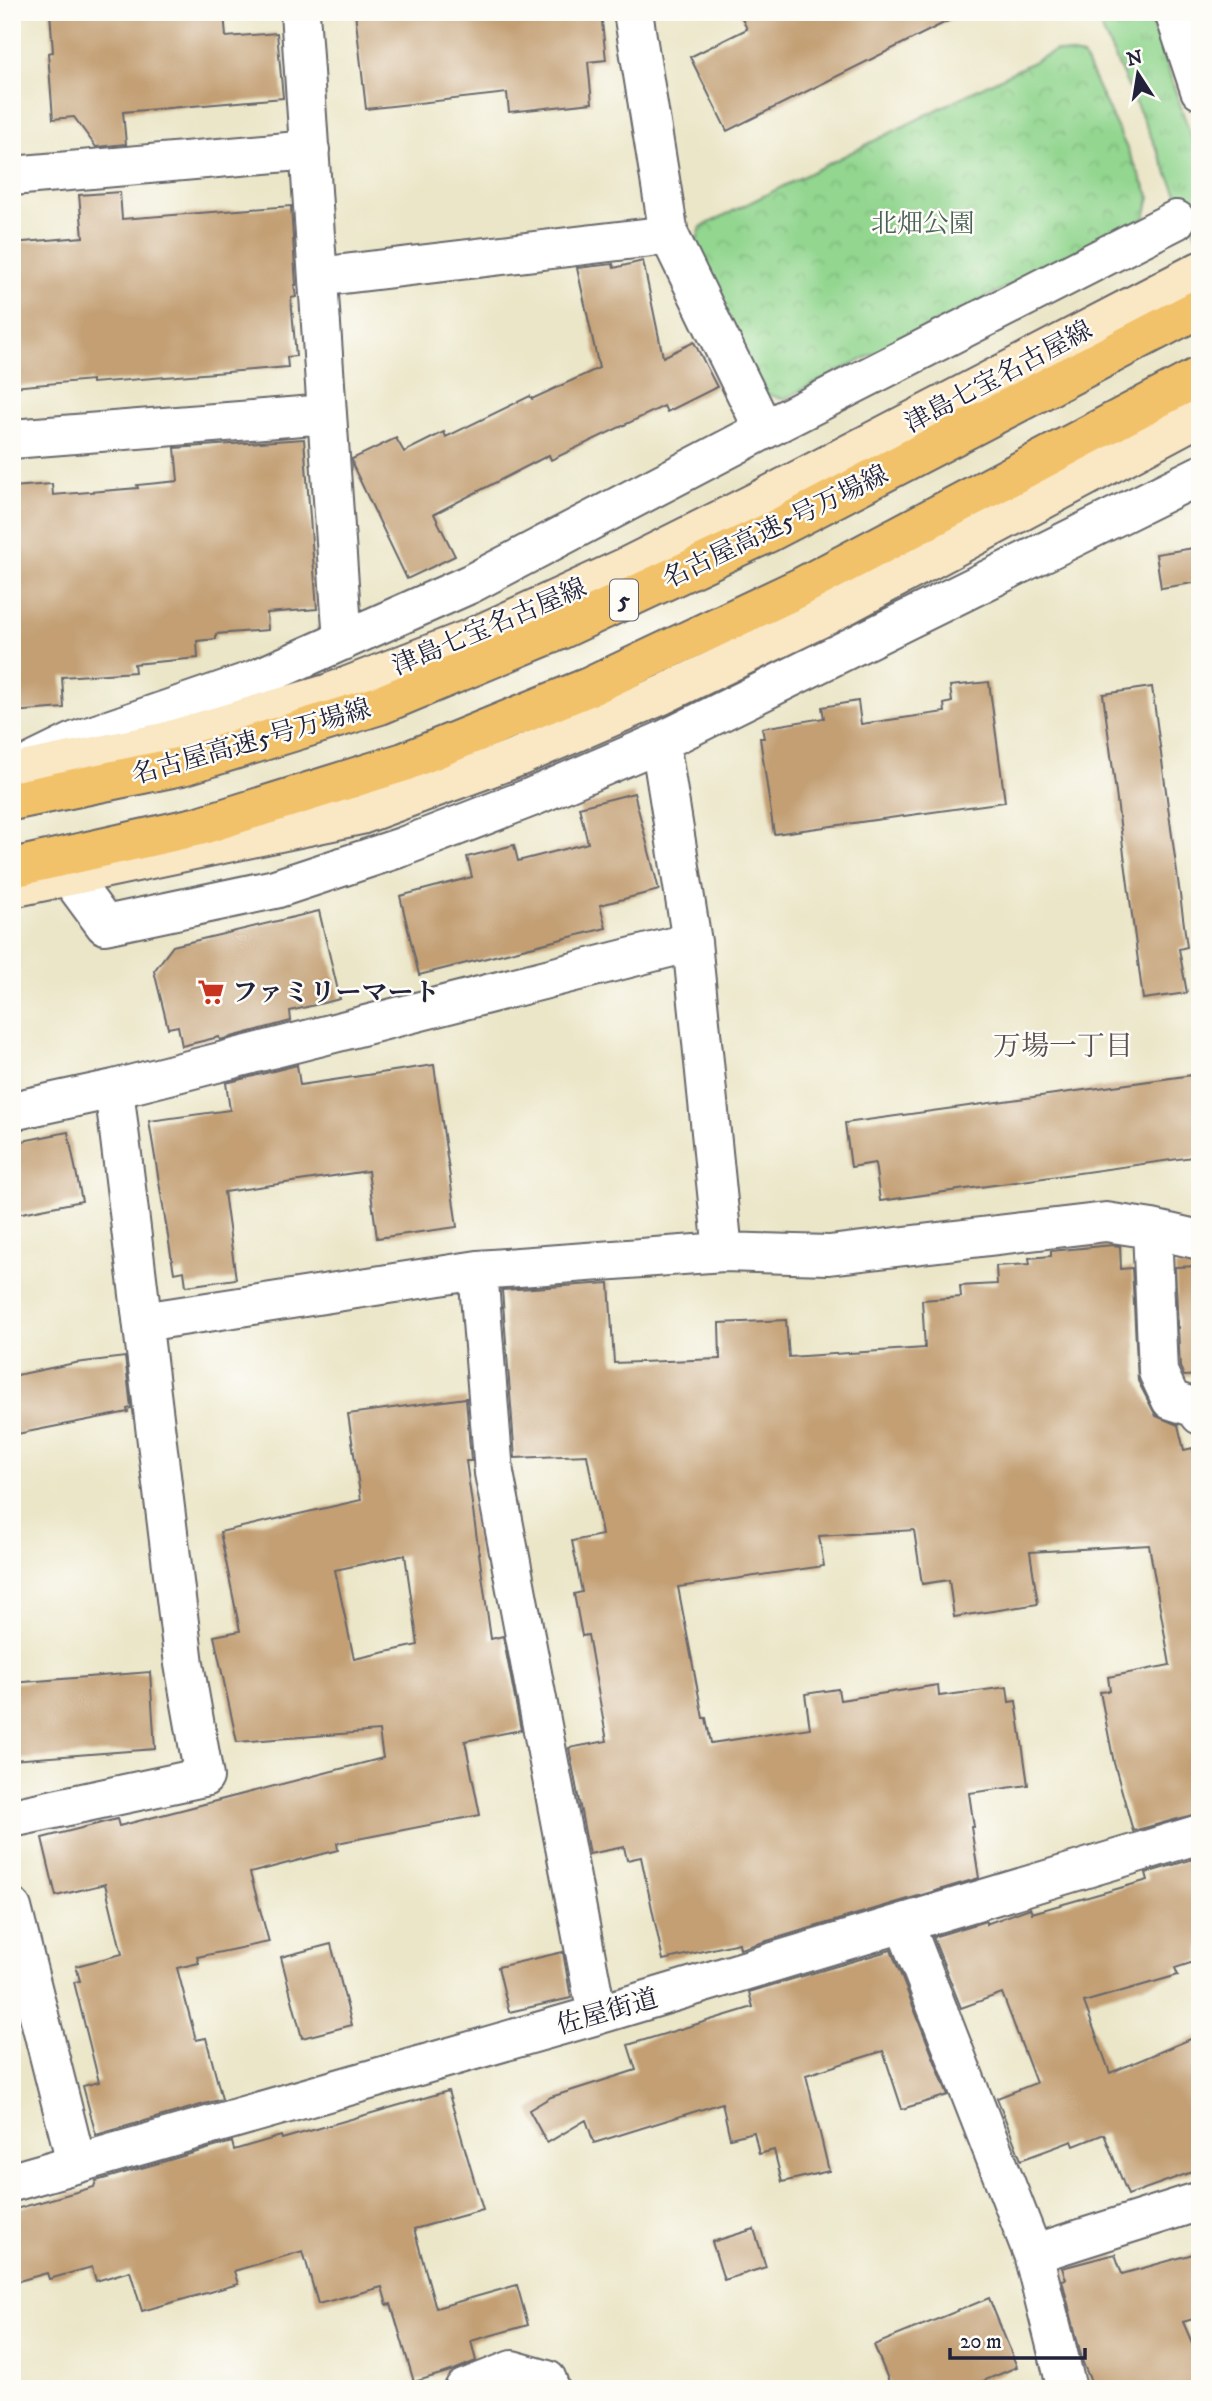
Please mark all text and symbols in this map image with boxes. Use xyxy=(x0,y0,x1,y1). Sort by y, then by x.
north arrow xyxy=(1104,38,1174,108)
text: N xyxy=(1125,46,1145,72)
park label: 北畑公園 xyxy=(871,208,975,241)
street label: 津島七宝名古屋線 xyxy=(899,314,1098,441)
street label: 名古屋高速5号万場線 xyxy=(657,458,894,596)
street label: 津島七宝名古屋線 xyxy=(387,572,592,683)
road number: 5 xyxy=(610,580,638,620)
street label: 名古屋高速5号万場線 xyxy=(128,693,375,792)
supermarket icon: ファミリーマート xyxy=(196,977,226,1007)
place label: ファミリーマート xyxy=(232,977,439,1010)
district label: 万場一丁目 xyxy=(993,1029,1133,1064)
street label: 佐屋街道 xyxy=(553,1982,662,2043)
scale bar xyxy=(950,2317,1084,2361)
text: 20 m xyxy=(960,2329,1002,2355)

